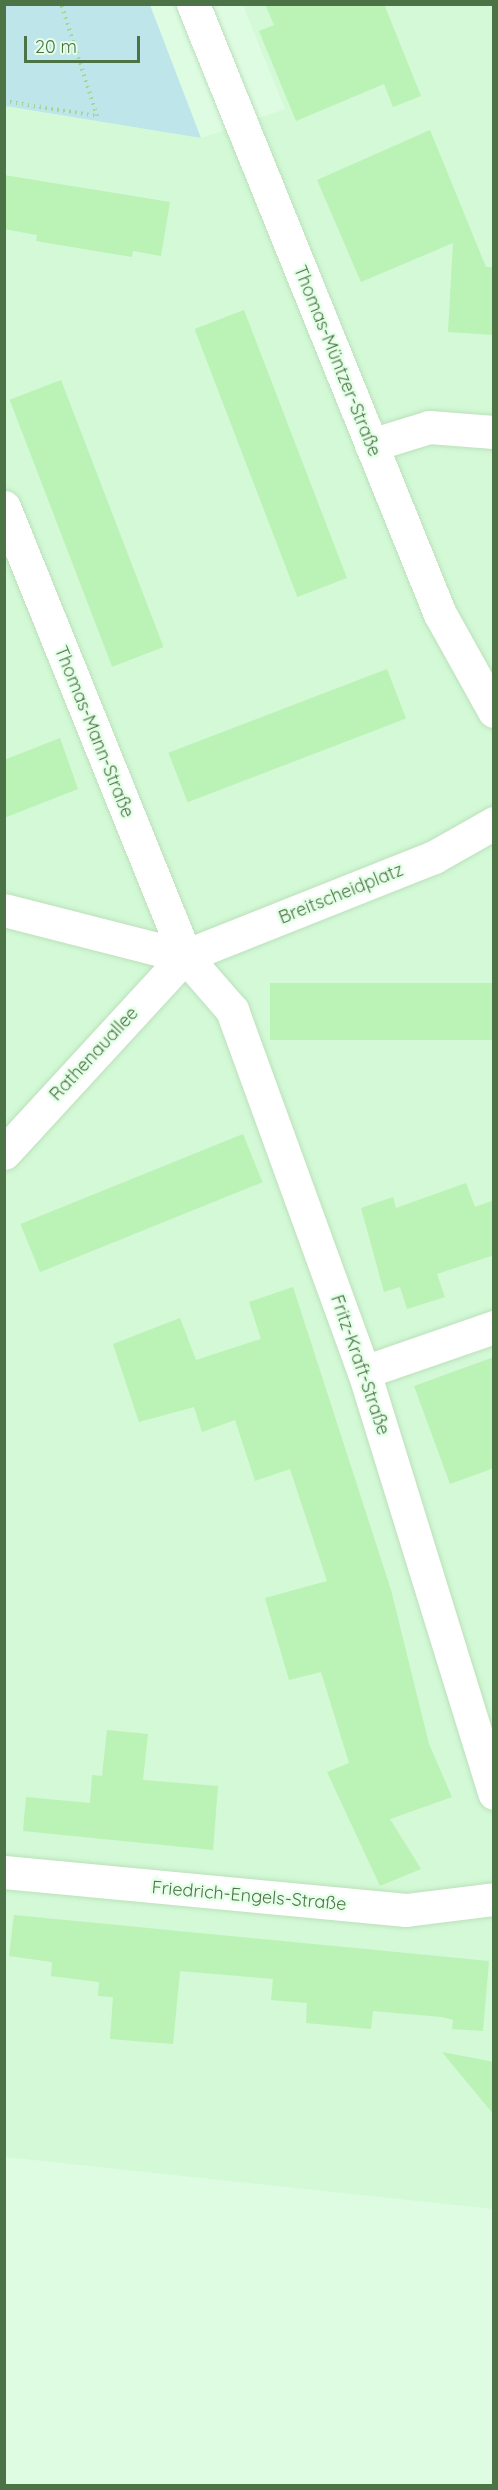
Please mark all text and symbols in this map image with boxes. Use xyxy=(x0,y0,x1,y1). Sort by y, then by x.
scale bar xyxy=(27,24,142,62)
text: 20 m xyxy=(35,35,77,58)
street label: Thomas-Müntzer-Straße xyxy=(289,262,385,460)
street label: Thomas-Mann-Straße xyxy=(50,643,138,821)
street label: Breitscheidplatz xyxy=(276,859,406,929)
street label: Rathenauallee xyxy=(45,1003,143,1105)
street label: Fritz-Kraft-Straße xyxy=(326,1292,394,1438)
street label: Friedrich-Engels-Straße xyxy=(151,1877,347,1915)

